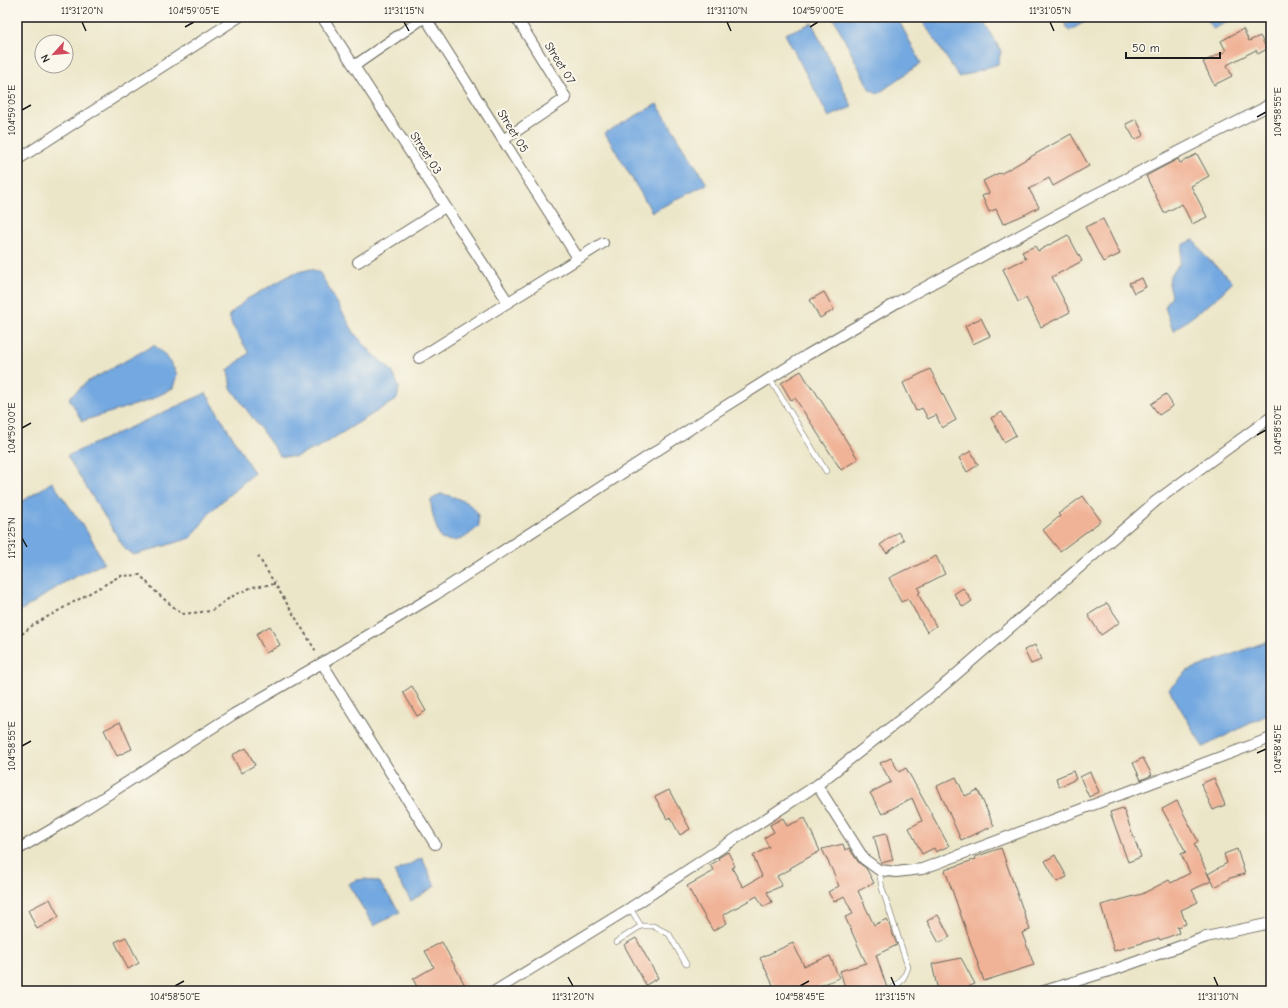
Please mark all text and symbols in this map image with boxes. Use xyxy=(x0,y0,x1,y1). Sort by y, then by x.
text: 11°31'20"N xyxy=(61,5,103,17)
text: 104°59'05"E xyxy=(169,5,219,17)
text: 11°31'15"N xyxy=(384,5,424,17)
text: 11°31'10"N xyxy=(707,5,747,17)
text: 104°59'00"E xyxy=(792,5,844,17)
text: 11°31'05"N xyxy=(1029,5,1071,17)
north arrow xyxy=(34,34,74,74)
scale bar xyxy=(1126,34,1220,60)
street label: Street 07 xyxy=(542,39,579,87)
text: 50 m xyxy=(1132,41,1160,55)
text: N xyxy=(38,52,53,64)
text: 104°59'05"E xyxy=(6,85,18,135)
text: 104°58'55"E xyxy=(1272,87,1284,137)
street label: Street 05 xyxy=(494,107,532,155)
street label: Street 03 xyxy=(407,129,445,177)
text: 104°59'00"E xyxy=(6,402,18,454)
text: 104°58'50"E xyxy=(1272,405,1284,455)
text: 11°31'25"N xyxy=(6,517,18,559)
text: 104°58'55"E xyxy=(6,721,18,771)
text: 104°58'45"E xyxy=(1272,725,1284,773)
text: 104°58'50"E xyxy=(150,991,200,1003)
text: 11°31'20"N xyxy=(552,991,594,1003)
text: 104°58'45"E xyxy=(776,991,824,1003)
text: 11°31'15"N xyxy=(875,991,915,1003)
text: 11°31'10"N xyxy=(1198,991,1238,1003)

